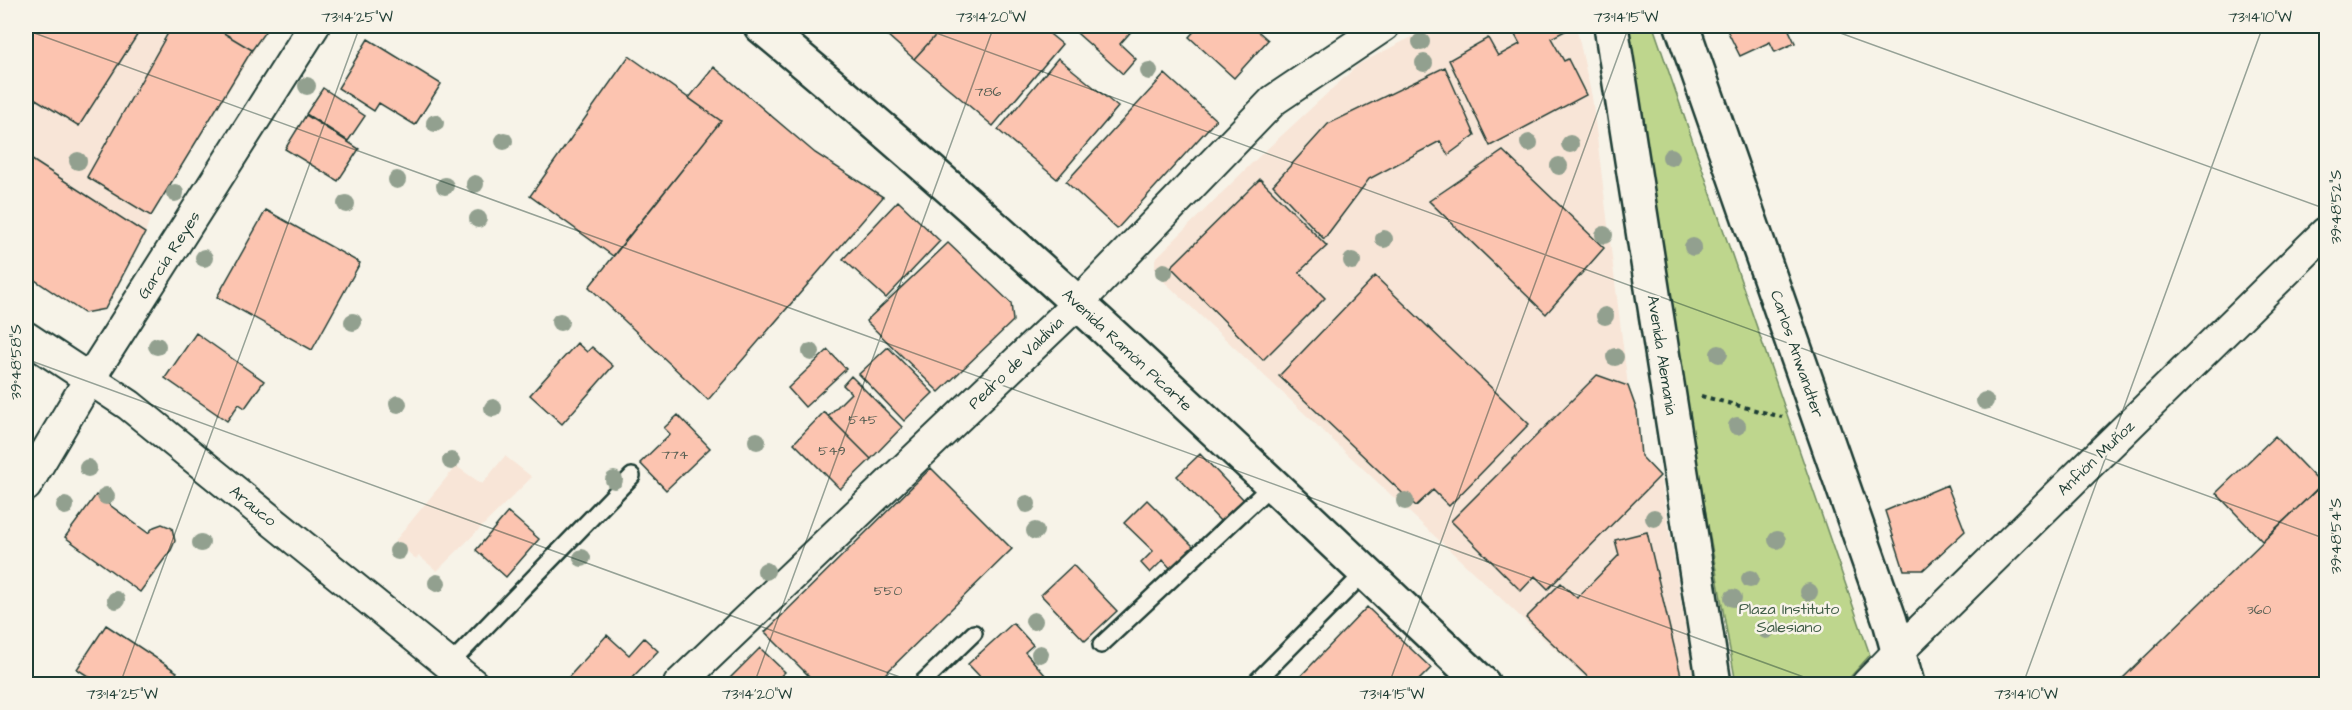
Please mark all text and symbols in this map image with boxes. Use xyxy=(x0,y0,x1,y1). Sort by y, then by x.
text: 73°14'25"W xyxy=(321,7,393,28)
text: 73°14'20"W xyxy=(956,7,1026,28)
text: 73°14'15"W xyxy=(1594,7,1658,28)
text: 73°14'10"W xyxy=(2228,7,2292,28)
house number: 786 xyxy=(975,82,1001,102)
text: 39°48'52"S xyxy=(2326,170,2347,244)
street label: García Reyes xyxy=(132,207,206,304)
street label: Avenida Ramón Picarte xyxy=(1057,284,1197,416)
street label: Carlos Anwandter xyxy=(1765,287,1829,421)
street label: Avenida Alemania xyxy=(1642,294,1682,416)
street label: Pedro de Valdivia xyxy=(963,312,1069,414)
text: 39°48'58"S xyxy=(6,324,27,400)
house number: 545 xyxy=(848,410,878,430)
street label: Anfión Muñoz xyxy=(2052,415,2140,501)
house number: 549 xyxy=(818,441,846,461)
house number: 774 xyxy=(662,445,689,465)
street label: Arauco xyxy=(225,480,281,532)
text: 39°48'54"S xyxy=(2326,498,2347,574)
house number: 550 xyxy=(874,581,902,601)
park label: Plaza Instituto Salesiano xyxy=(1739,598,1839,638)
house number: 360 xyxy=(2247,600,2272,620)
text: 73°14'25"W xyxy=(86,684,158,705)
text: 73°14'20"W xyxy=(722,684,792,705)
text: 73°14'15"W xyxy=(1360,684,1424,705)
text: 73°14'10"W xyxy=(1994,684,2058,705)

